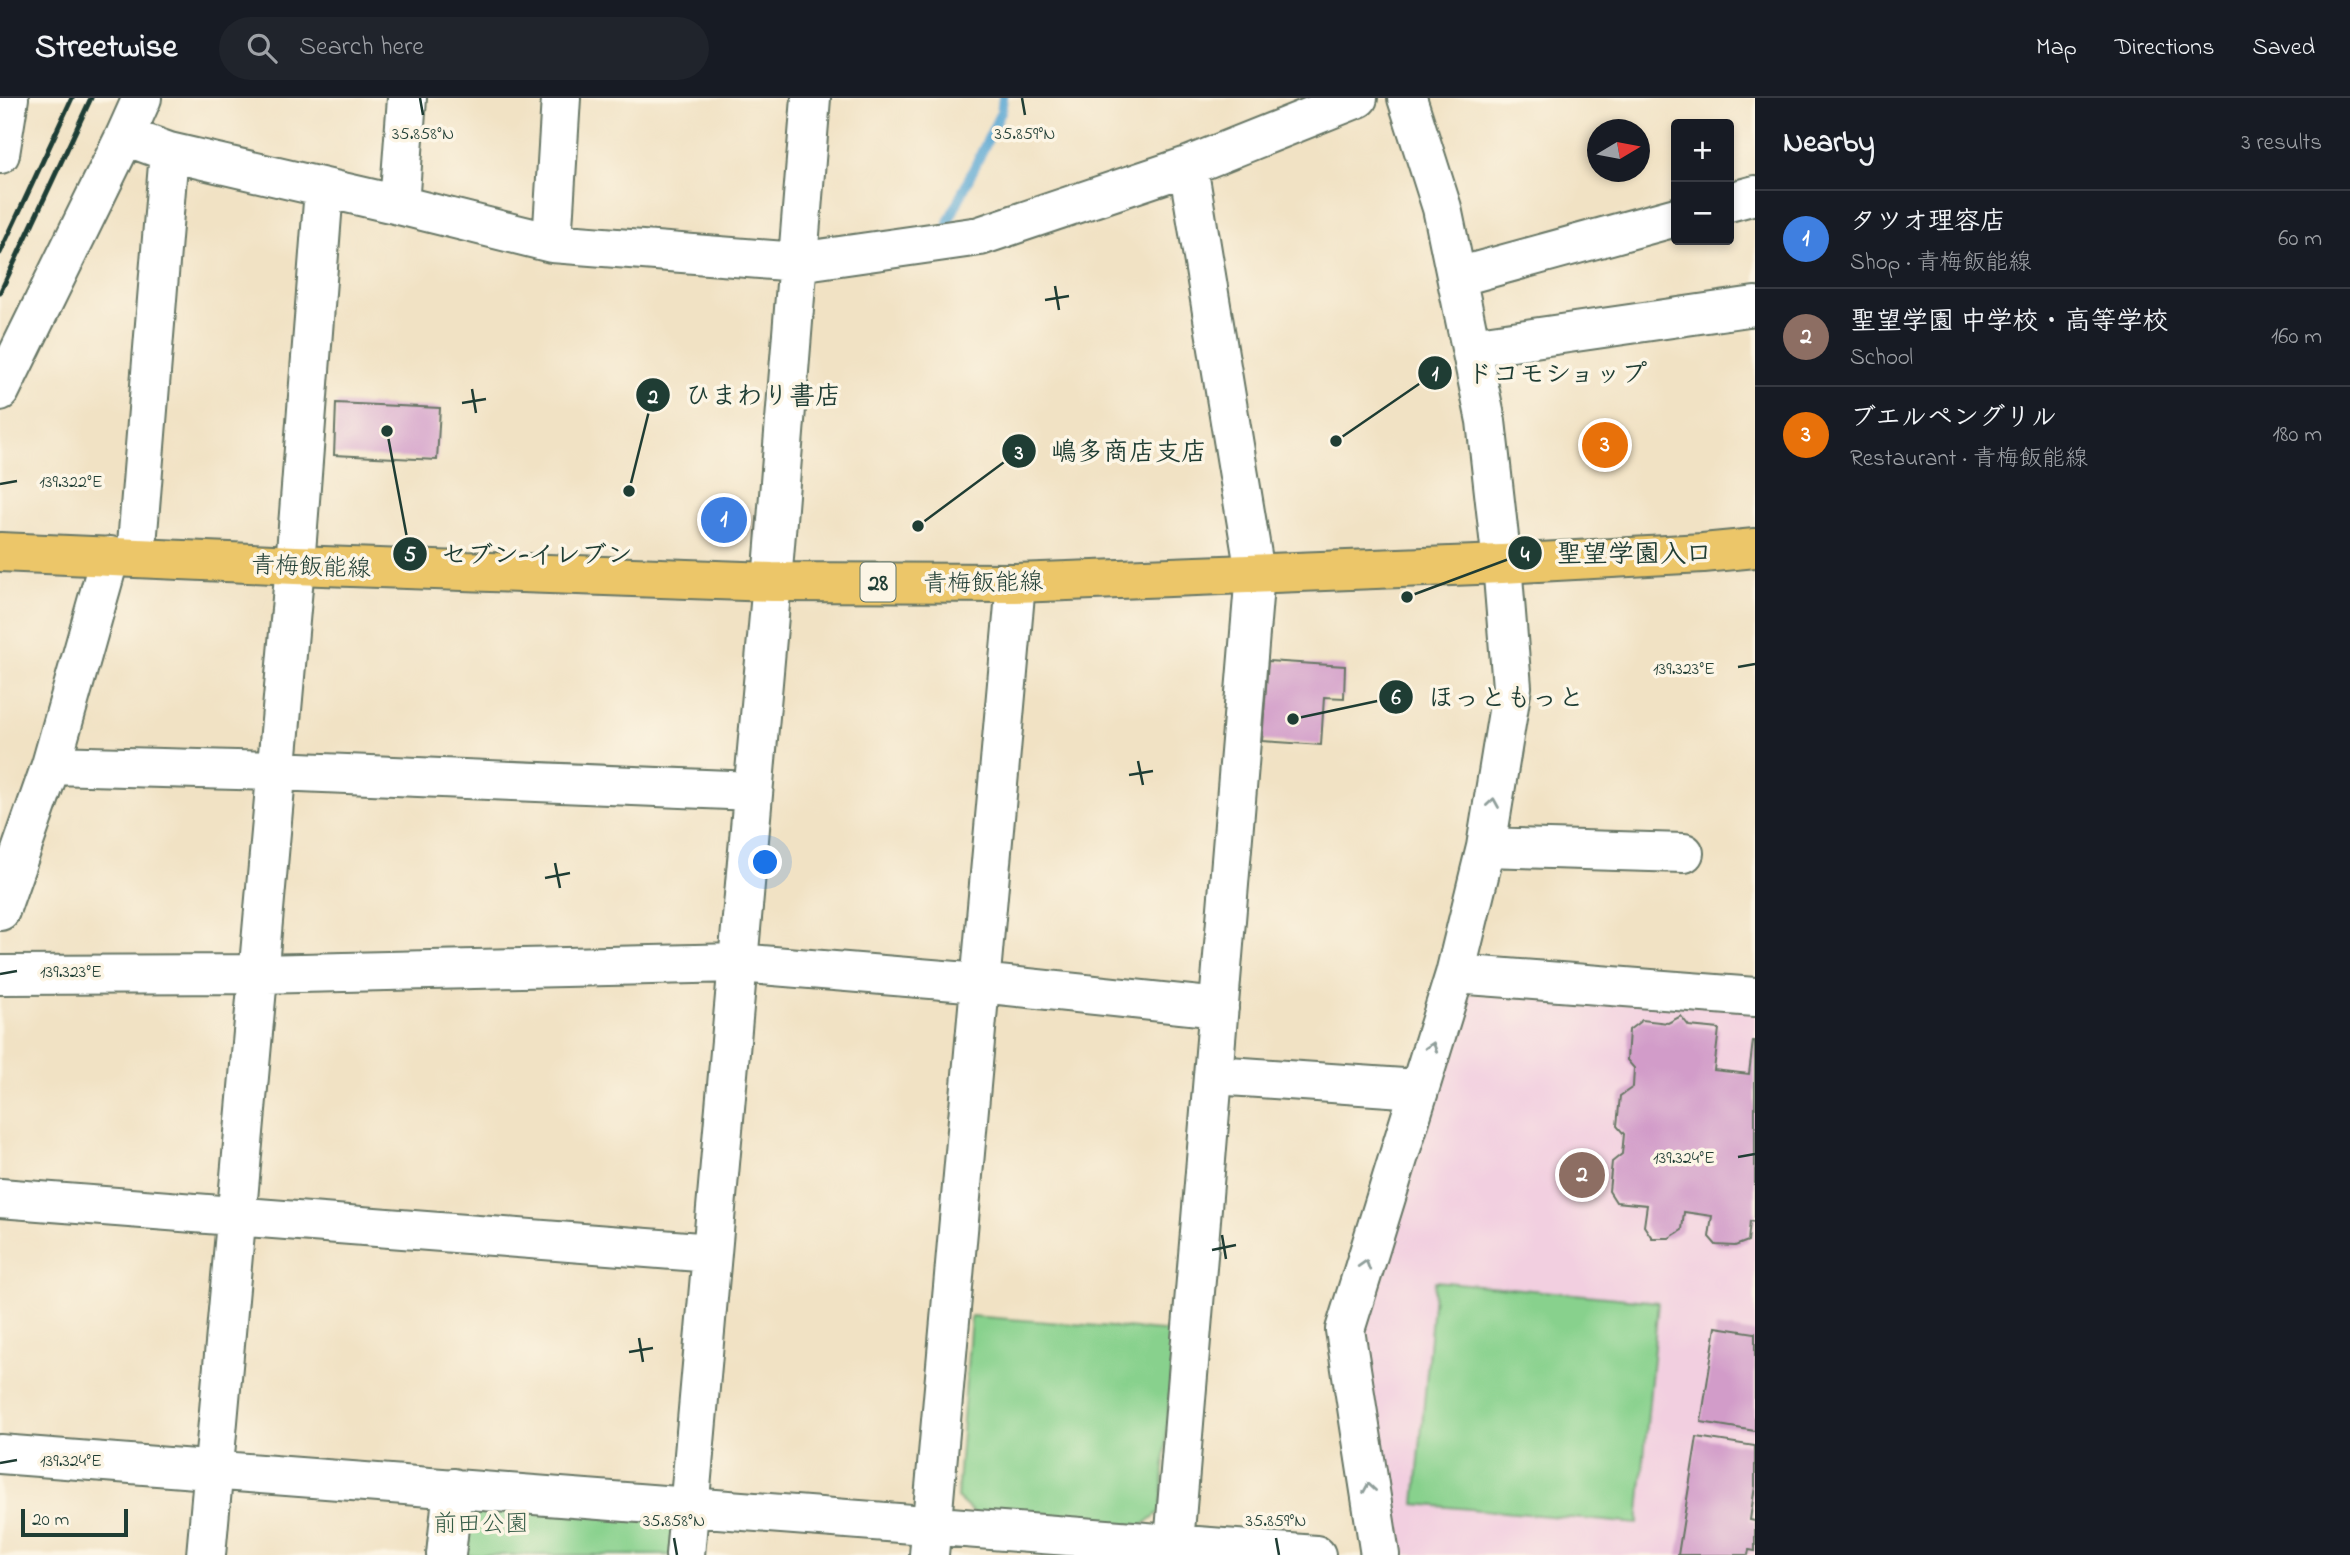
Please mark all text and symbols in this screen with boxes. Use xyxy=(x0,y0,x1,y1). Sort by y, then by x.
search box xyxy=(219,17,709,80)
text: Streetwise xyxy=(35,24,177,72)
icon: search xyxy=(243,29,281,67)
text: Search here xyxy=(299,29,424,67)
text: Map xyxy=(2036,31,2077,66)
text: Directions xyxy=(2115,31,2214,66)
text: Saved xyxy=(2252,31,2315,66)
north arrow xyxy=(1587,119,1650,182)
map controls xyxy=(1671,119,1734,245)
button: + xyxy=(1671,119,1734,182)
text: 35.858°N xyxy=(392,122,454,148)
text: 35.859°N xyxy=(995,122,1055,148)
text: Nearby xyxy=(1783,122,1875,166)
text: 3 results xyxy=(2241,127,2322,160)
button: − xyxy=(1671,182,1734,245)
text: タツオ理容店 xyxy=(1850,204,2006,242)
text: 1 xyxy=(1802,223,1810,256)
text: 60 m xyxy=(2278,223,2322,256)
text: Shop · 青梅飯能線 xyxy=(1850,247,2032,280)
text: 聖望学園 中学校・高等学校 xyxy=(1850,304,2169,342)
text: 2 xyxy=(1800,321,1812,354)
text: 160 m xyxy=(2271,321,2322,354)
text: School xyxy=(1850,342,1913,375)
callout: ドコモショップ xyxy=(1417,349,1662,396)
text: ドコモショップ xyxy=(1467,357,1647,395)
text: 1 xyxy=(1432,360,1439,390)
callout: ひまわり書店 xyxy=(636,372,855,419)
text: ひまわり書店 xyxy=(685,379,841,417)
text: 2 xyxy=(647,383,659,413)
text: ブエルペングリル xyxy=(1850,400,2057,438)
pin: 3 xyxy=(1582,419,1628,471)
text: 3 xyxy=(1801,419,1811,452)
text: 180 m xyxy=(2273,419,2322,452)
callout: 嶋多商店支店 xyxy=(1002,428,1221,475)
text: 嶋多商店支店 xyxy=(1051,435,1207,473)
text: 3 xyxy=(1014,439,1024,469)
text: Restaurant · 青梅飯能線 xyxy=(1850,443,2088,476)
text: 139.322°E xyxy=(39,470,103,496)
pin: 1 xyxy=(701,494,747,546)
callout: セブン-イレブン xyxy=(393,530,647,577)
callout: 聖望学園入口 xyxy=(1507,530,1726,577)
text: 聖望学園入口 xyxy=(1556,537,1712,575)
text: セブン-イレブン xyxy=(441,538,633,576)
text: 5 xyxy=(404,541,416,571)
text: 4 xyxy=(1521,541,1530,571)
street label: 青梅飯能線 xyxy=(250,549,371,588)
road number: 28 xyxy=(860,562,896,602)
street label: 青梅飯能線 xyxy=(923,566,1043,603)
text: 139.323°E xyxy=(1653,657,1715,683)
callout: ほっともっと xyxy=(1379,673,1598,720)
text: ほっともっと xyxy=(1428,681,1584,719)
text: 6 xyxy=(1391,684,1401,714)
one-way arrow xyxy=(1485,797,1500,809)
your location xyxy=(748,845,782,879)
text: 139.323°E xyxy=(40,960,102,986)
one-way arrow xyxy=(1423,1042,1438,1054)
text: 139.324°E xyxy=(1653,1146,1715,1172)
pin: 2 xyxy=(1559,1149,1605,1201)
one-way arrow xyxy=(1357,1259,1372,1271)
text: 139.324°E xyxy=(40,1449,102,1475)
one-way arrow xyxy=(1362,1482,1377,1493)
scale bar xyxy=(21,1506,128,1538)
text: 20 m xyxy=(32,1507,69,1534)
park label: 前田公園 xyxy=(433,1508,529,1543)
text: 35.858°N xyxy=(643,1509,705,1535)
text: 35.859°N xyxy=(1246,1509,1306,1535)

